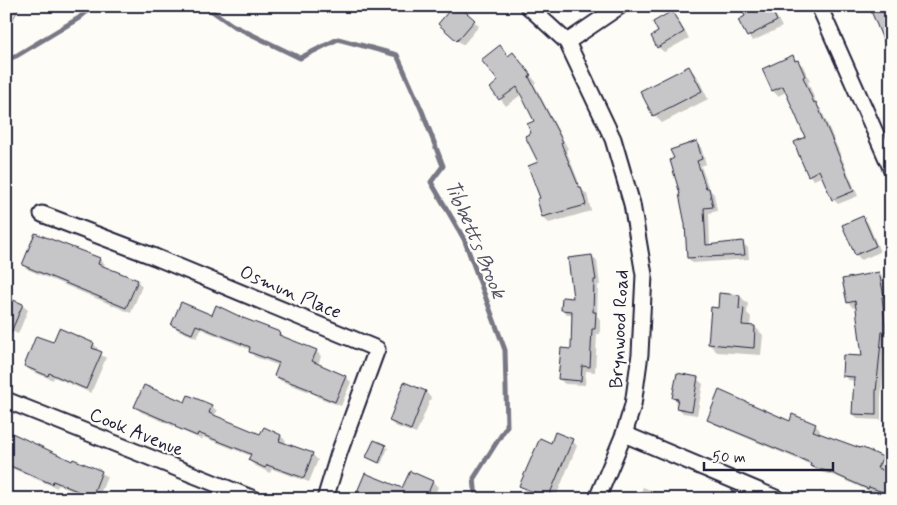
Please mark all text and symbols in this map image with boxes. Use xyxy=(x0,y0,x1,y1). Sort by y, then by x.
water label: Tibbetts Brook xyxy=(438,176,512,305)
street label: Osmun Place xyxy=(236,260,345,325)
street label: Brynwood Road xyxy=(604,269,635,389)
street label: Cook Avenue xyxy=(86,402,187,463)
scale bar xyxy=(704,440,833,472)
text: 50 m xyxy=(712,448,746,468)

